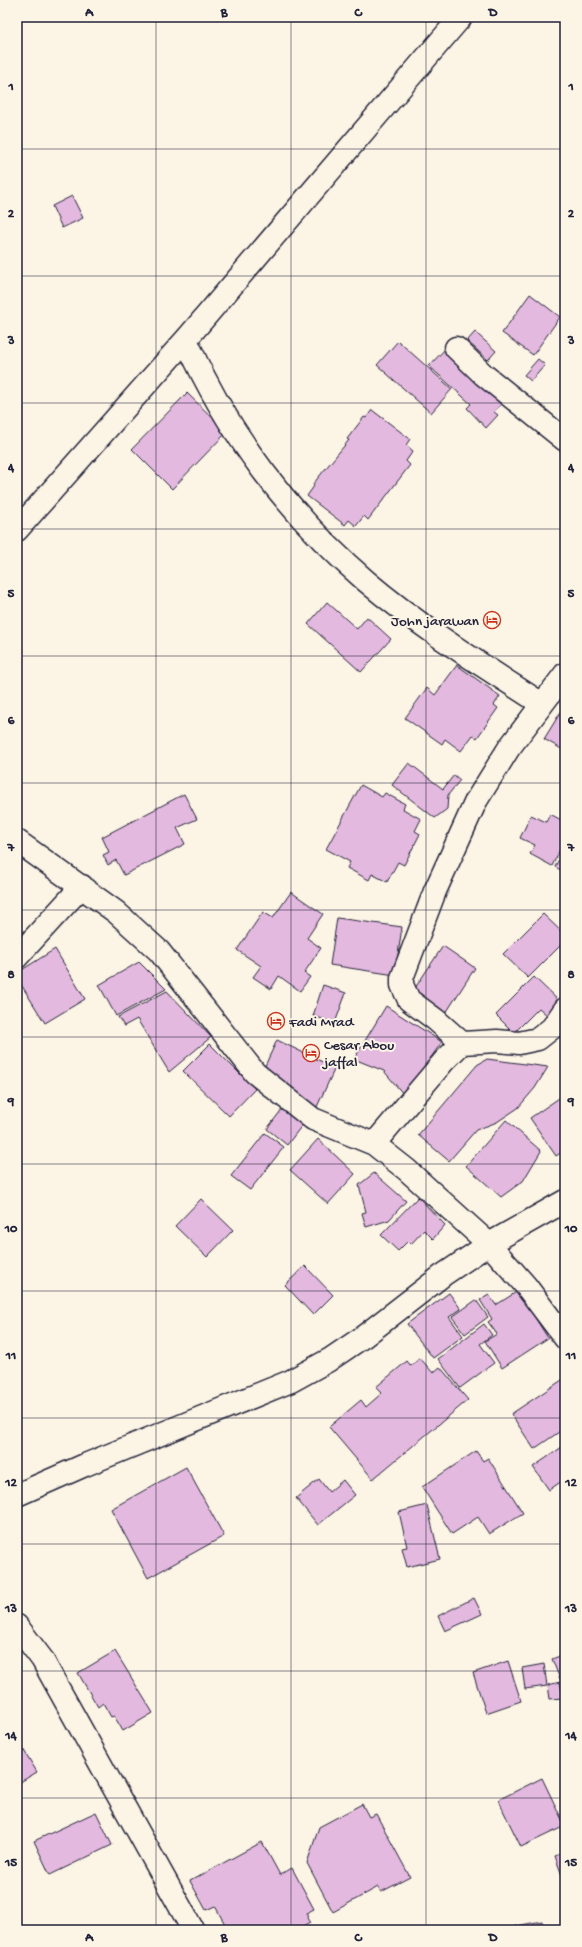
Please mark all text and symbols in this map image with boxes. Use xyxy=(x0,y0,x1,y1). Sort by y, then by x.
text: A xyxy=(84,6,94,21)
text: B xyxy=(220,6,229,21)
text: C xyxy=(353,6,363,21)
text: D xyxy=(488,6,498,21)
text: 1 xyxy=(7,80,14,95)
text: 1 xyxy=(567,80,574,95)
text: 2 xyxy=(8,207,15,222)
text: 2 xyxy=(568,207,575,222)
text: 3 xyxy=(7,334,15,349)
text: 3 xyxy=(567,334,575,349)
text: 4 xyxy=(7,461,15,476)
text: 4 xyxy=(567,461,575,476)
text: 5 xyxy=(8,587,15,602)
text: 5 xyxy=(568,587,575,602)
hotel icon: John jarawan xyxy=(482,610,502,630)
place label: John jarawan xyxy=(391,613,479,631)
text: 6 xyxy=(8,714,15,729)
text: 6 xyxy=(568,714,575,729)
text: 7 xyxy=(7,841,16,856)
text: 7 xyxy=(567,841,576,856)
text: 8 xyxy=(7,968,15,983)
text: 8 xyxy=(567,968,575,983)
hotel icon: Fadi Mrad xyxy=(266,1011,286,1031)
place label: Fadi Mrad xyxy=(288,1014,355,1032)
place label: Cesar Abou jaffal xyxy=(321,1037,394,1072)
hotel icon: Cesar Abou jaffal xyxy=(301,1043,321,1063)
text: 9 xyxy=(7,1095,15,1110)
text: 9 xyxy=(567,1095,575,1110)
text: 10 xyxy=(4,1222,18,1237)
text: 10 xyxy=(564,1222,578,1237)
text: 11 xyxy=(5,1349,16,1364)
text: 11 xyxy=(565,1349,576,1364)
text: 12 xyxy=(4,1476,17,1491)
text: 12 xyxy=(564,1476,577,1491)
text: 13 xyxy=(4,1602,17,1617)
text: 13 xyxy=(564,1602,577,1617)
text: 14 xyxy=(4,1729,18,1744)
text: 14 xyxy=(564,1729,578,1744)
text: 15 xyxy=(4,1856,17,1871)
text: 15 xyxy=(564,1856,577,1871)
text: A xyxy=(84,1931,94,1946)
text: B xyxy=(220,1931,229,1946)
text: C xyxy=(353,1931,363,1946)
text: D xyxy=(488,1931,498,1946)

